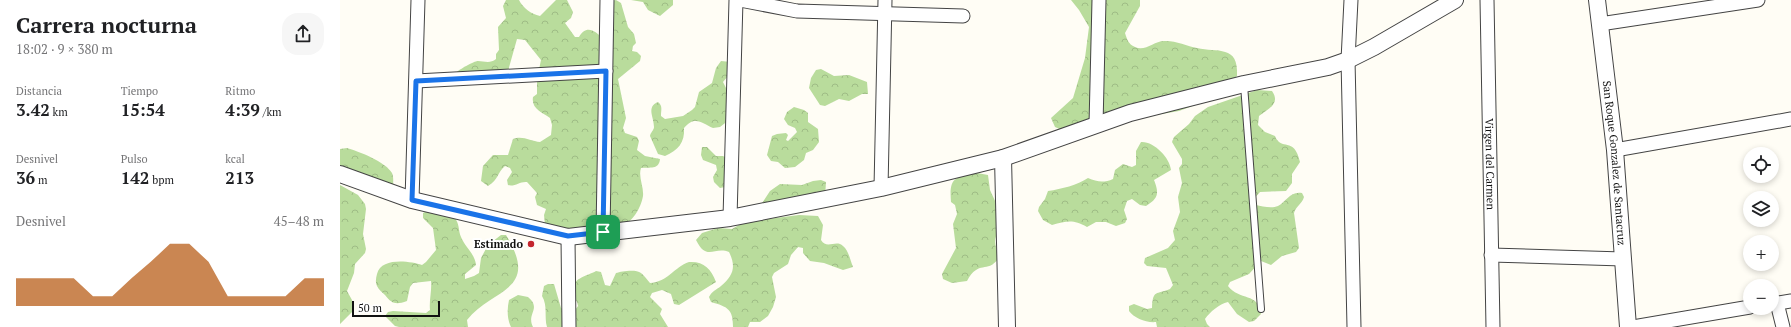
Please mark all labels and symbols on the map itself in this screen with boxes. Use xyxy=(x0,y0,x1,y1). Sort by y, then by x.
street label: San Roque Gonzalez de Santacruz xyxy=(1600,80,1629,246)
street label: Virgen del Carmen xyxy=(1482,118,1498,210)
pin xyxy=(586,215,620,249)
place label: Estimado xyxy=(474,237,523,251)
marker: Estimado xyxy=(526,239,536,249)
scale bar xyxy=(352,299,440,318)

